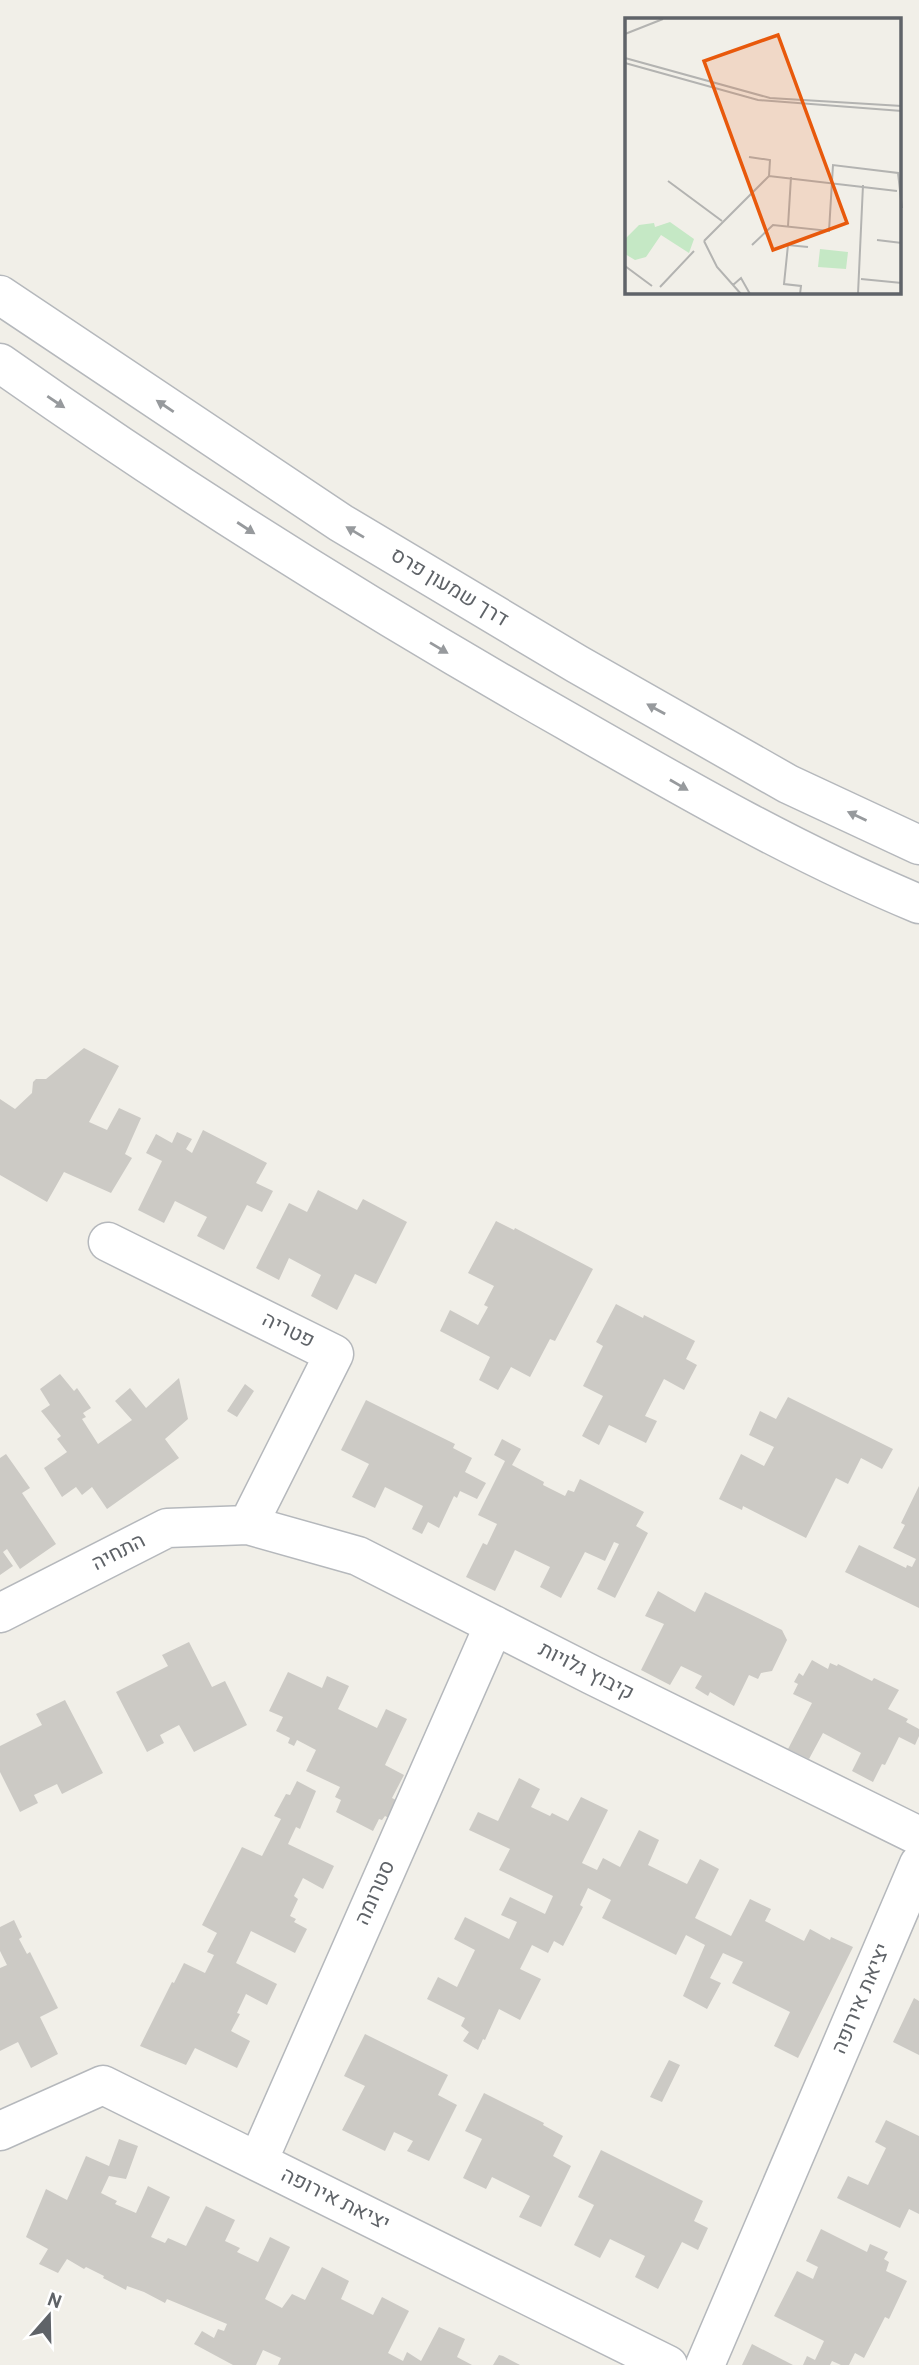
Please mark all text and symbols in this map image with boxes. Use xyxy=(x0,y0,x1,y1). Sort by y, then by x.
inset map xyxy=(625,18,902,294)
one-way arrow xyxy=(46,396,66,409)
one-way arrow xyxy=(155,400,175,413)
one-way arrow xyxy=(236,521,255,534)
one-way arrow xyxy=(345,525,364,538)
street label: דרך שמעון פרס xyxy=(385,542,513,634)
one-way arrow xyxy=(429,642,448,655)
one-way arrow xyxy=(647,703,666,715)
one-way arrow xyxy=(669,779,689,791)
one-way arrow xyxy=(847,810,867,821)
street label: פטריה xyxy=(257,1307,319,1355)
street label: התחיה xyxy=(88,1528,150,1578)
street label: קיבוץ גלויות xyxy=(534,1636,638,1708)
street label: סטרומה xyxy=(350,1856,402,1930)
street label: יציאת אירופה xyxy=(827,1940,897,2058)
street label: יציאת אירופה xyxy=(276,2162,394,2238)
north arrow xyxy=(14,2281,84,2351)
text: N xyxy=(44,2288,65,2316)

